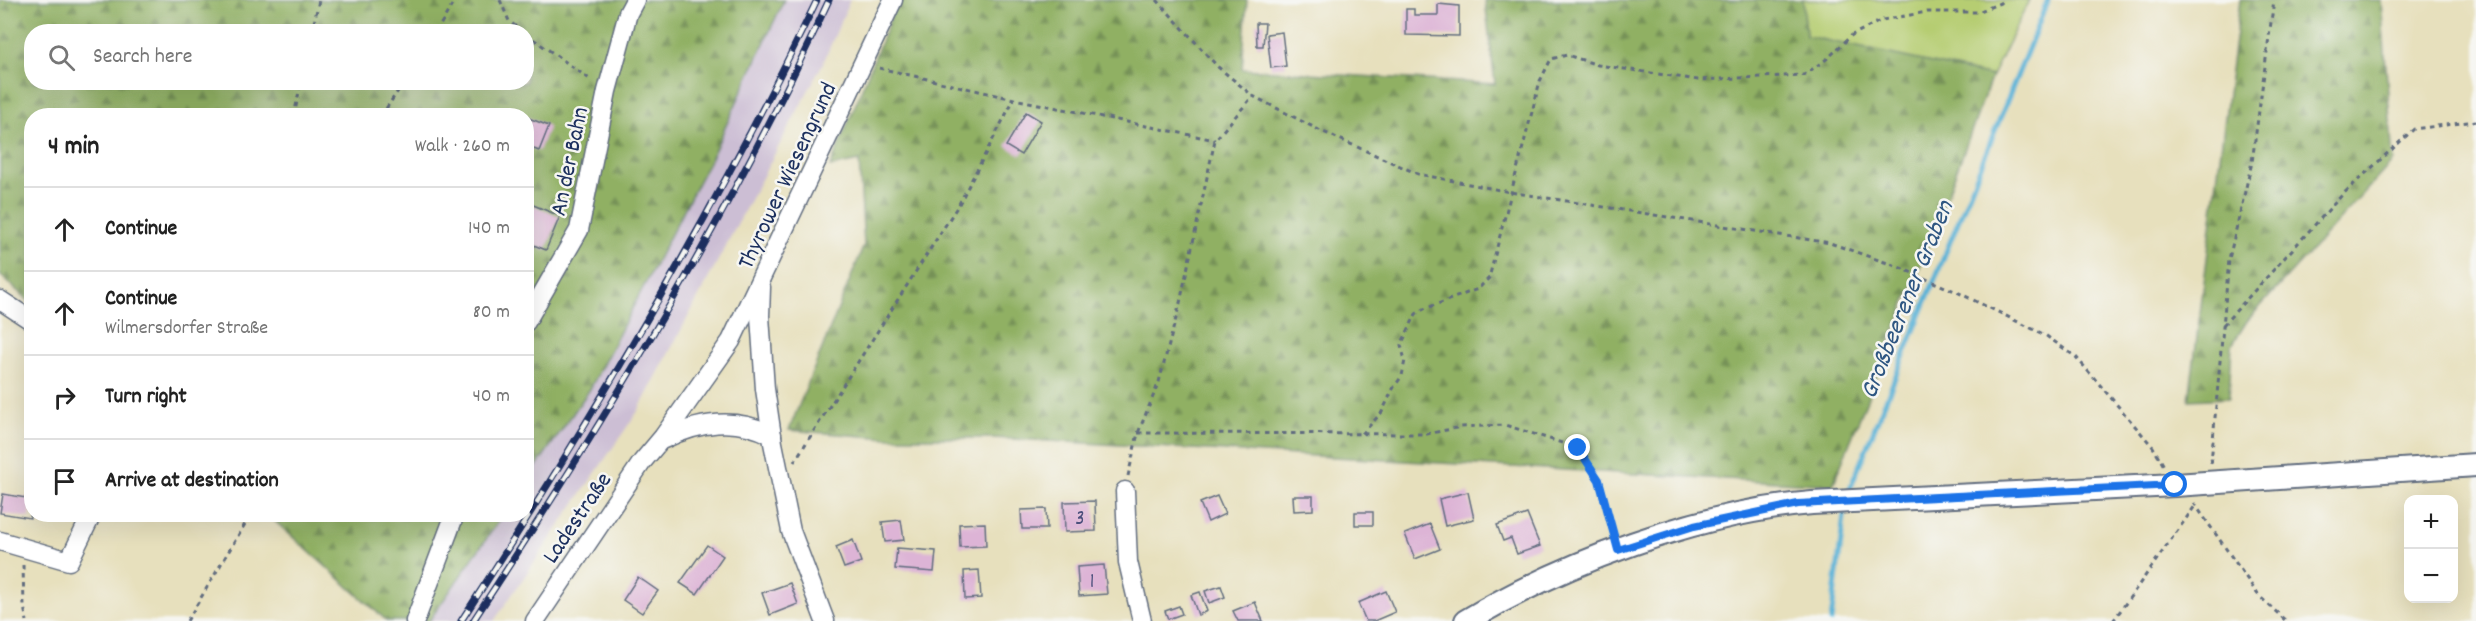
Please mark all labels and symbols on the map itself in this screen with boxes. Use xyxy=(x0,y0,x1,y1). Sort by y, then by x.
street label: Thyrower Wiesengrund xyxy=(730,77,847,275)
street label: An der Bahn xyxy=(543,104,599,219)
water label: Großbeerener Graben xyxy=(1852,195,1965,405)
route end xyxy=(1564,434,1590,460)
street label: Ladestraße xyxy=(535,466,622,571)
route start xyxy=(2161,471,2187,497)
house number: 3 xyxy=(1075,505,1085,535)
house number: 1 xyxy=(1090,568,1094,598)

